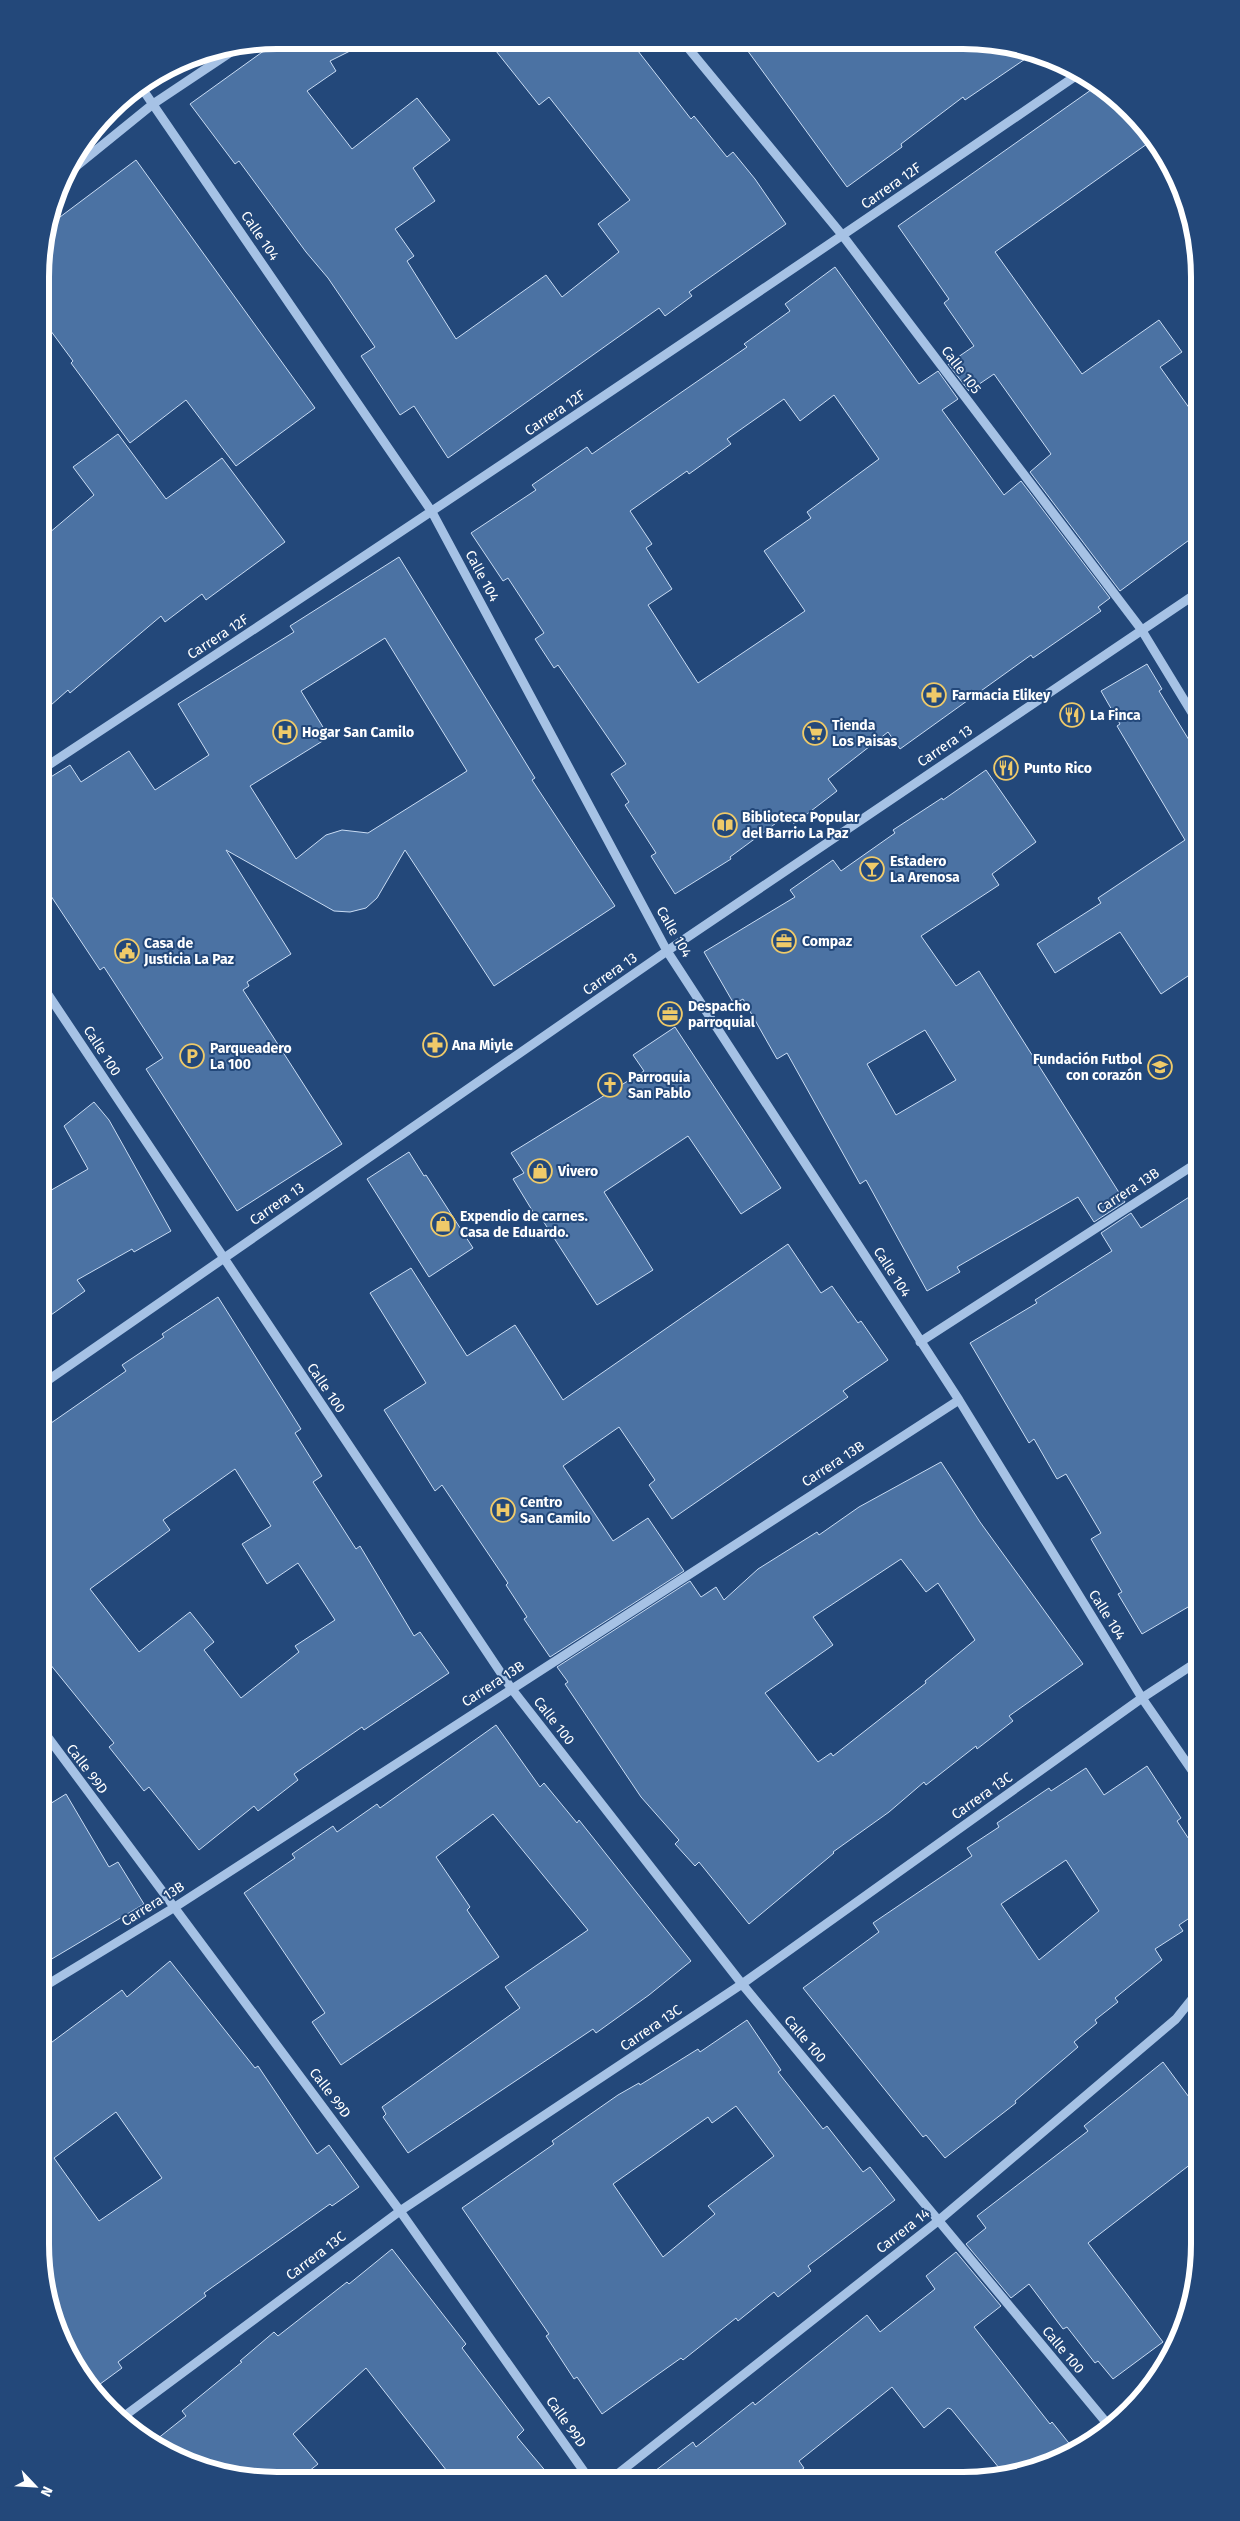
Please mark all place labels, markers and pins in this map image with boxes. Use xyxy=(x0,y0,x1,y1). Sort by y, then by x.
pharmacy icon: Farmacia Elikey xyxy=(921,682,947,708)
place label: Farmacia Elikey xyxy=(952,687,1051,704)
restaurant icon: La Finca xyxy=(1059,702,1085,728)
place label: La Finca xyxy=(1090,707,1141,724)
place label: Tienda Los Paisas xyxy=(832,717,898,750)
hospital icon: Hogar San Camilo xyxy=(272,719,298,745)
supermarket icon: Tienda Los Paisas xyxy=(802,720,828,746)
place label: Hogar San Camilo xyxy=(302,724,414,741)
restaurant icon: Punto Rico xyxy=(993,755,1019,781)
place label: Punto Rico xyxy=(1024,760,1092,777)
place label: Biblioteca Popular del Barrio La Paz xyxy=(742,809,860,842)
library icon: Biblioteca Popular del Barrio La Paz xyxy=(712,812,738,838)
place label: Estadero La Arenosa xyxy=(890,853,960,886)
bar icon: Estadero La Arenosa xyxy=(859,856,885,882)
office icon: Compaz xyxy=(771,928,797,954)
place label: Compaz xyxy=(802,933,853,950)
place label: Casa de Justicia La Paz xyxy=(143,935,235,968)
public building icon: Casa de Justicia La Paz xyxy=(114,938,140,964)
place label: Despacho parroquial xyxy=(688,998,756,1031)
office icon: Despacho parroquial xyxy=(657,1001,683,1027)
pharmacy icon: Ana Miyle xyxy=(422,1032,448,1058)
place label: Ana Miyle xyxy=(451,1037,514,1054)
place label: Parqueadero La 100 xyxy=(210,1040,292,1073)
parking icon: Parqueadero La 100 xyxy=(179,1043,205,1069)
place label: Fundación Futbol con corazón xyxy=(1033,1051,1143,1084)
school or university icon: Fundación Futbol con corazón xyxy=(1147,1054,1173,1080)
place label: Parroquia San Pablo xyxy=(628,1069,691,1102)
church icon: Parroquia San Pablo xyxy=(597,1072,623,1098)
shop icon: Vivero xyxy=(527,1158,553,1184)
place label: Vivero xyxy=(557,1163,598,1180)
place label: Expendio de carnes. Casa de Eduardo. xyxy=(460,1208,588,1241)
shop icon: Expendio de carnes. Casa de Eduardo. xyxy=(430,1211,456,1237)
place label: Centro San Camilo xyxy=(520,1494,591,1527)
hospital icon: Centro San Camilo xyxy=(490,1497,516,1523)

